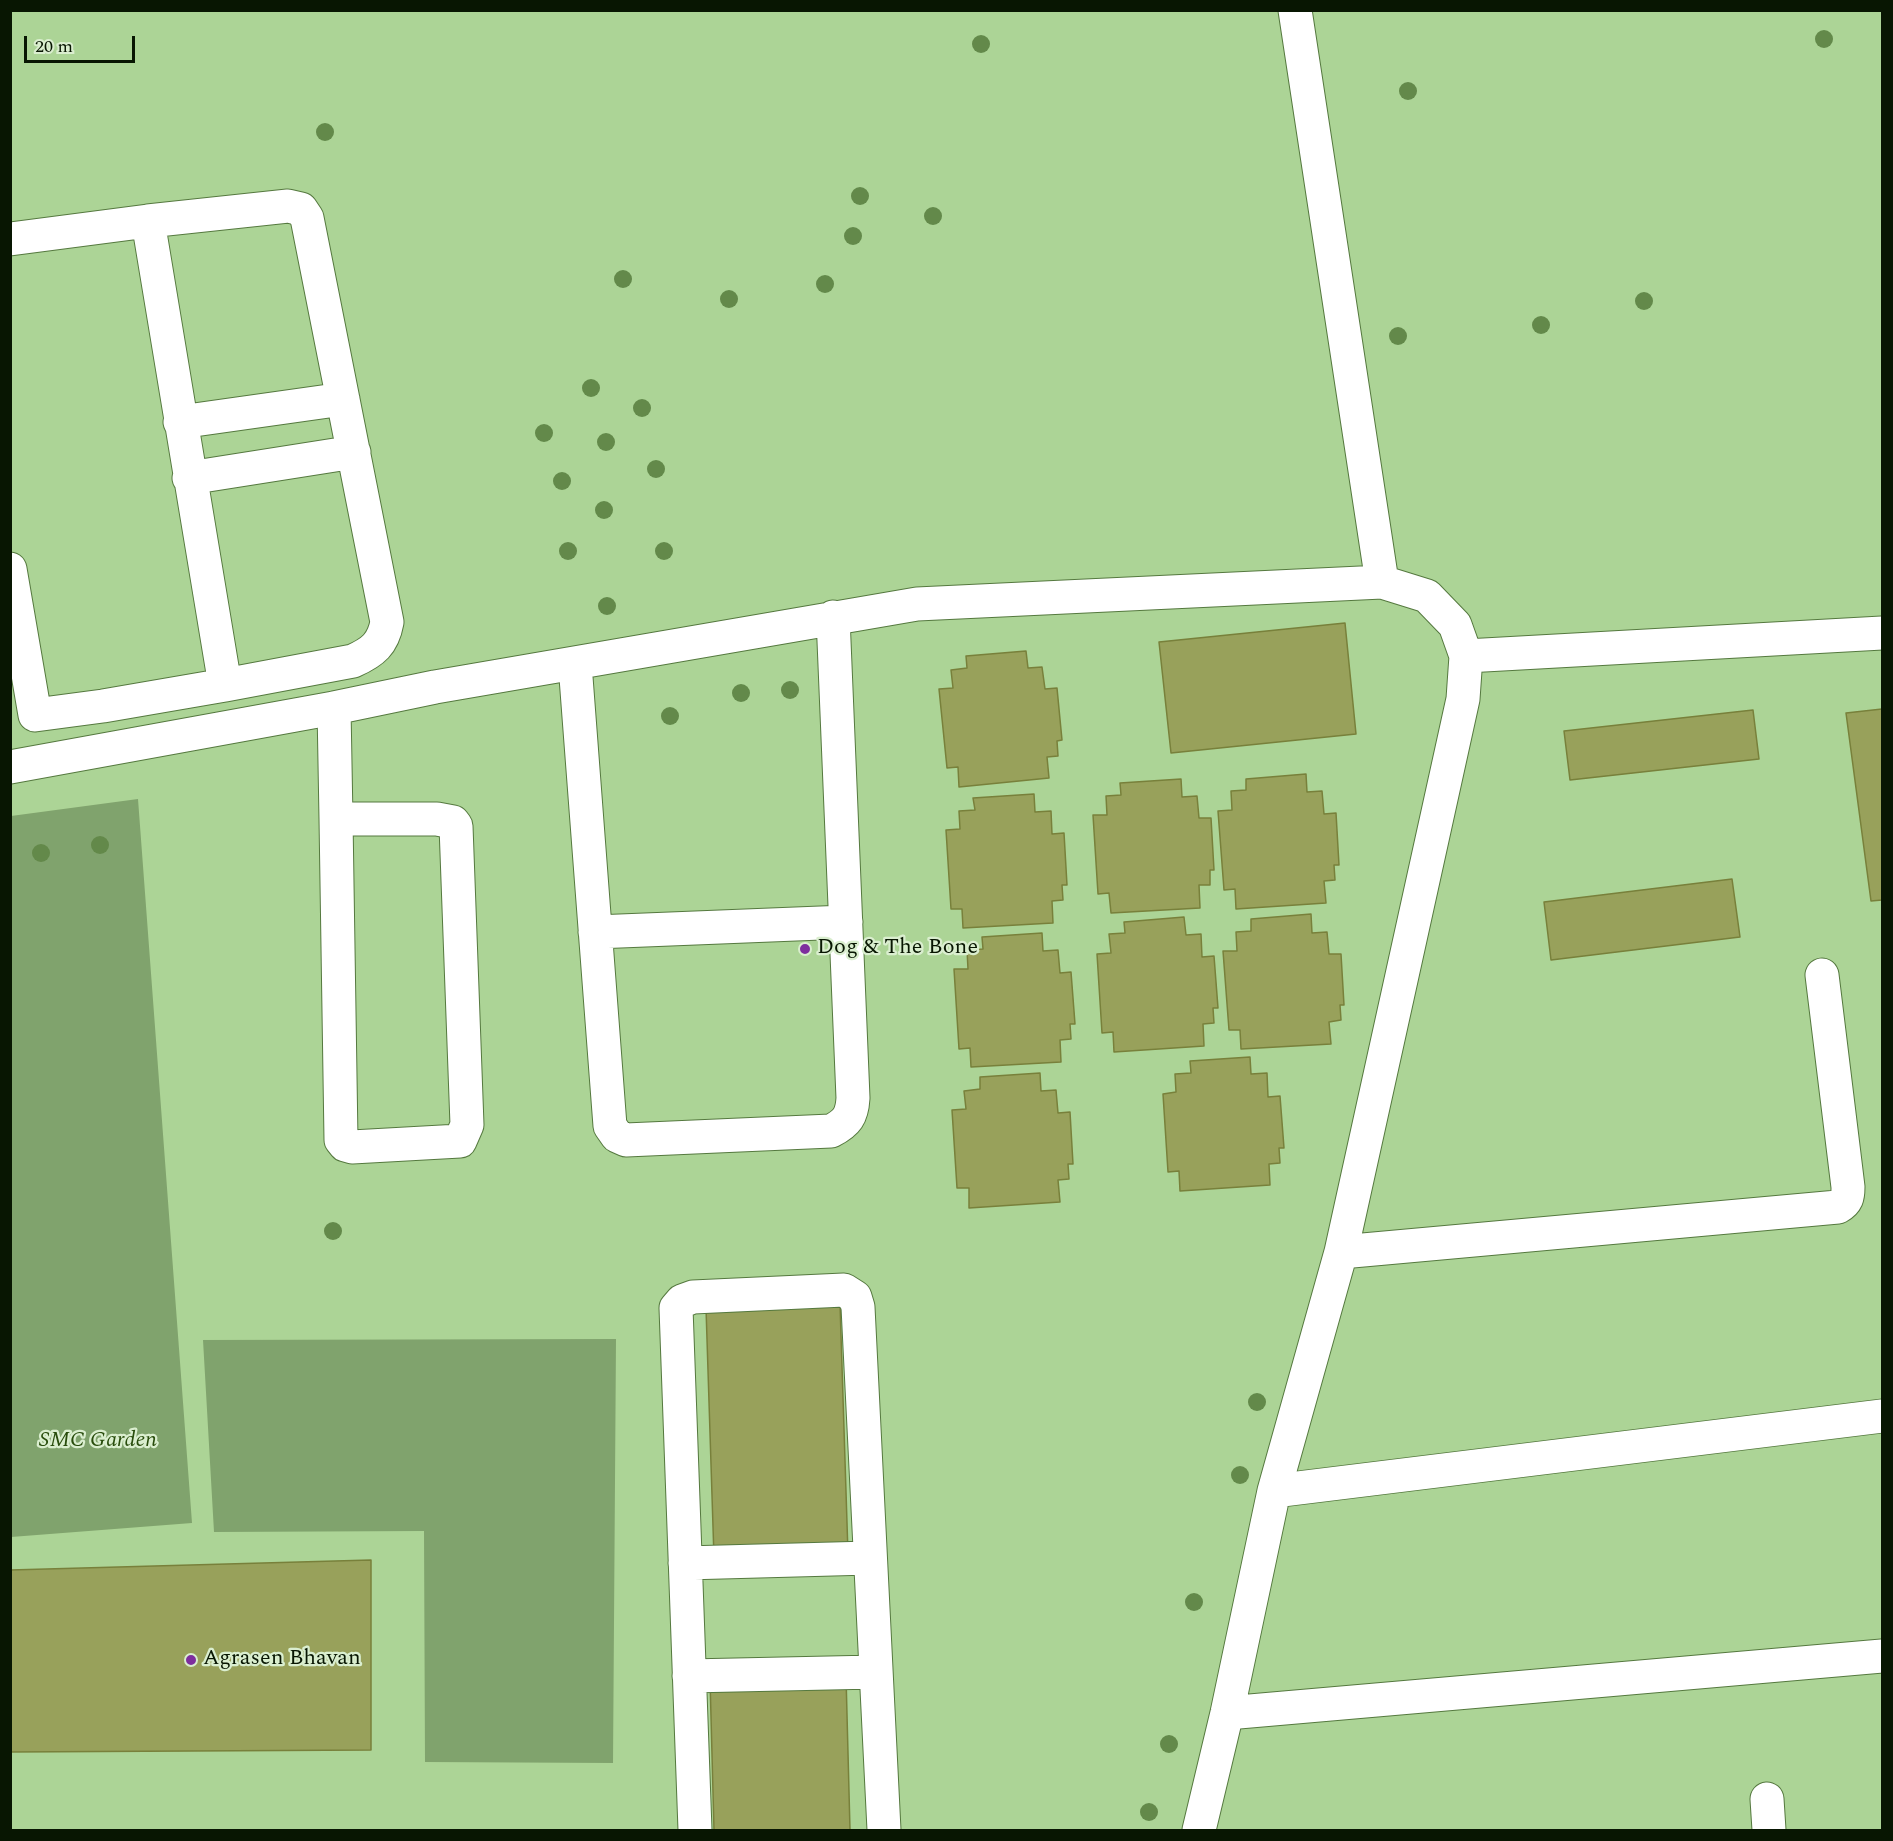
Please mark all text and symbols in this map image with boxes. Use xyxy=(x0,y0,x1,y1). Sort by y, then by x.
scale bar xyxy=(27,24,138,62)
text: 20 m xyxy=(35,33,73,60)
place label: Dog & The Bone xyxy=(817,936,978,962)
marker: Dog & The Bone xyxy=(798,942,812,956)
park label: SMC Garden xyxy=(39,1429,157,1455)
place label: Agrasen Bhavan xyxy=(203,1647,361,1673)
marker: Agrasen Bhavan xyxy=(184,1653,198,1667)

